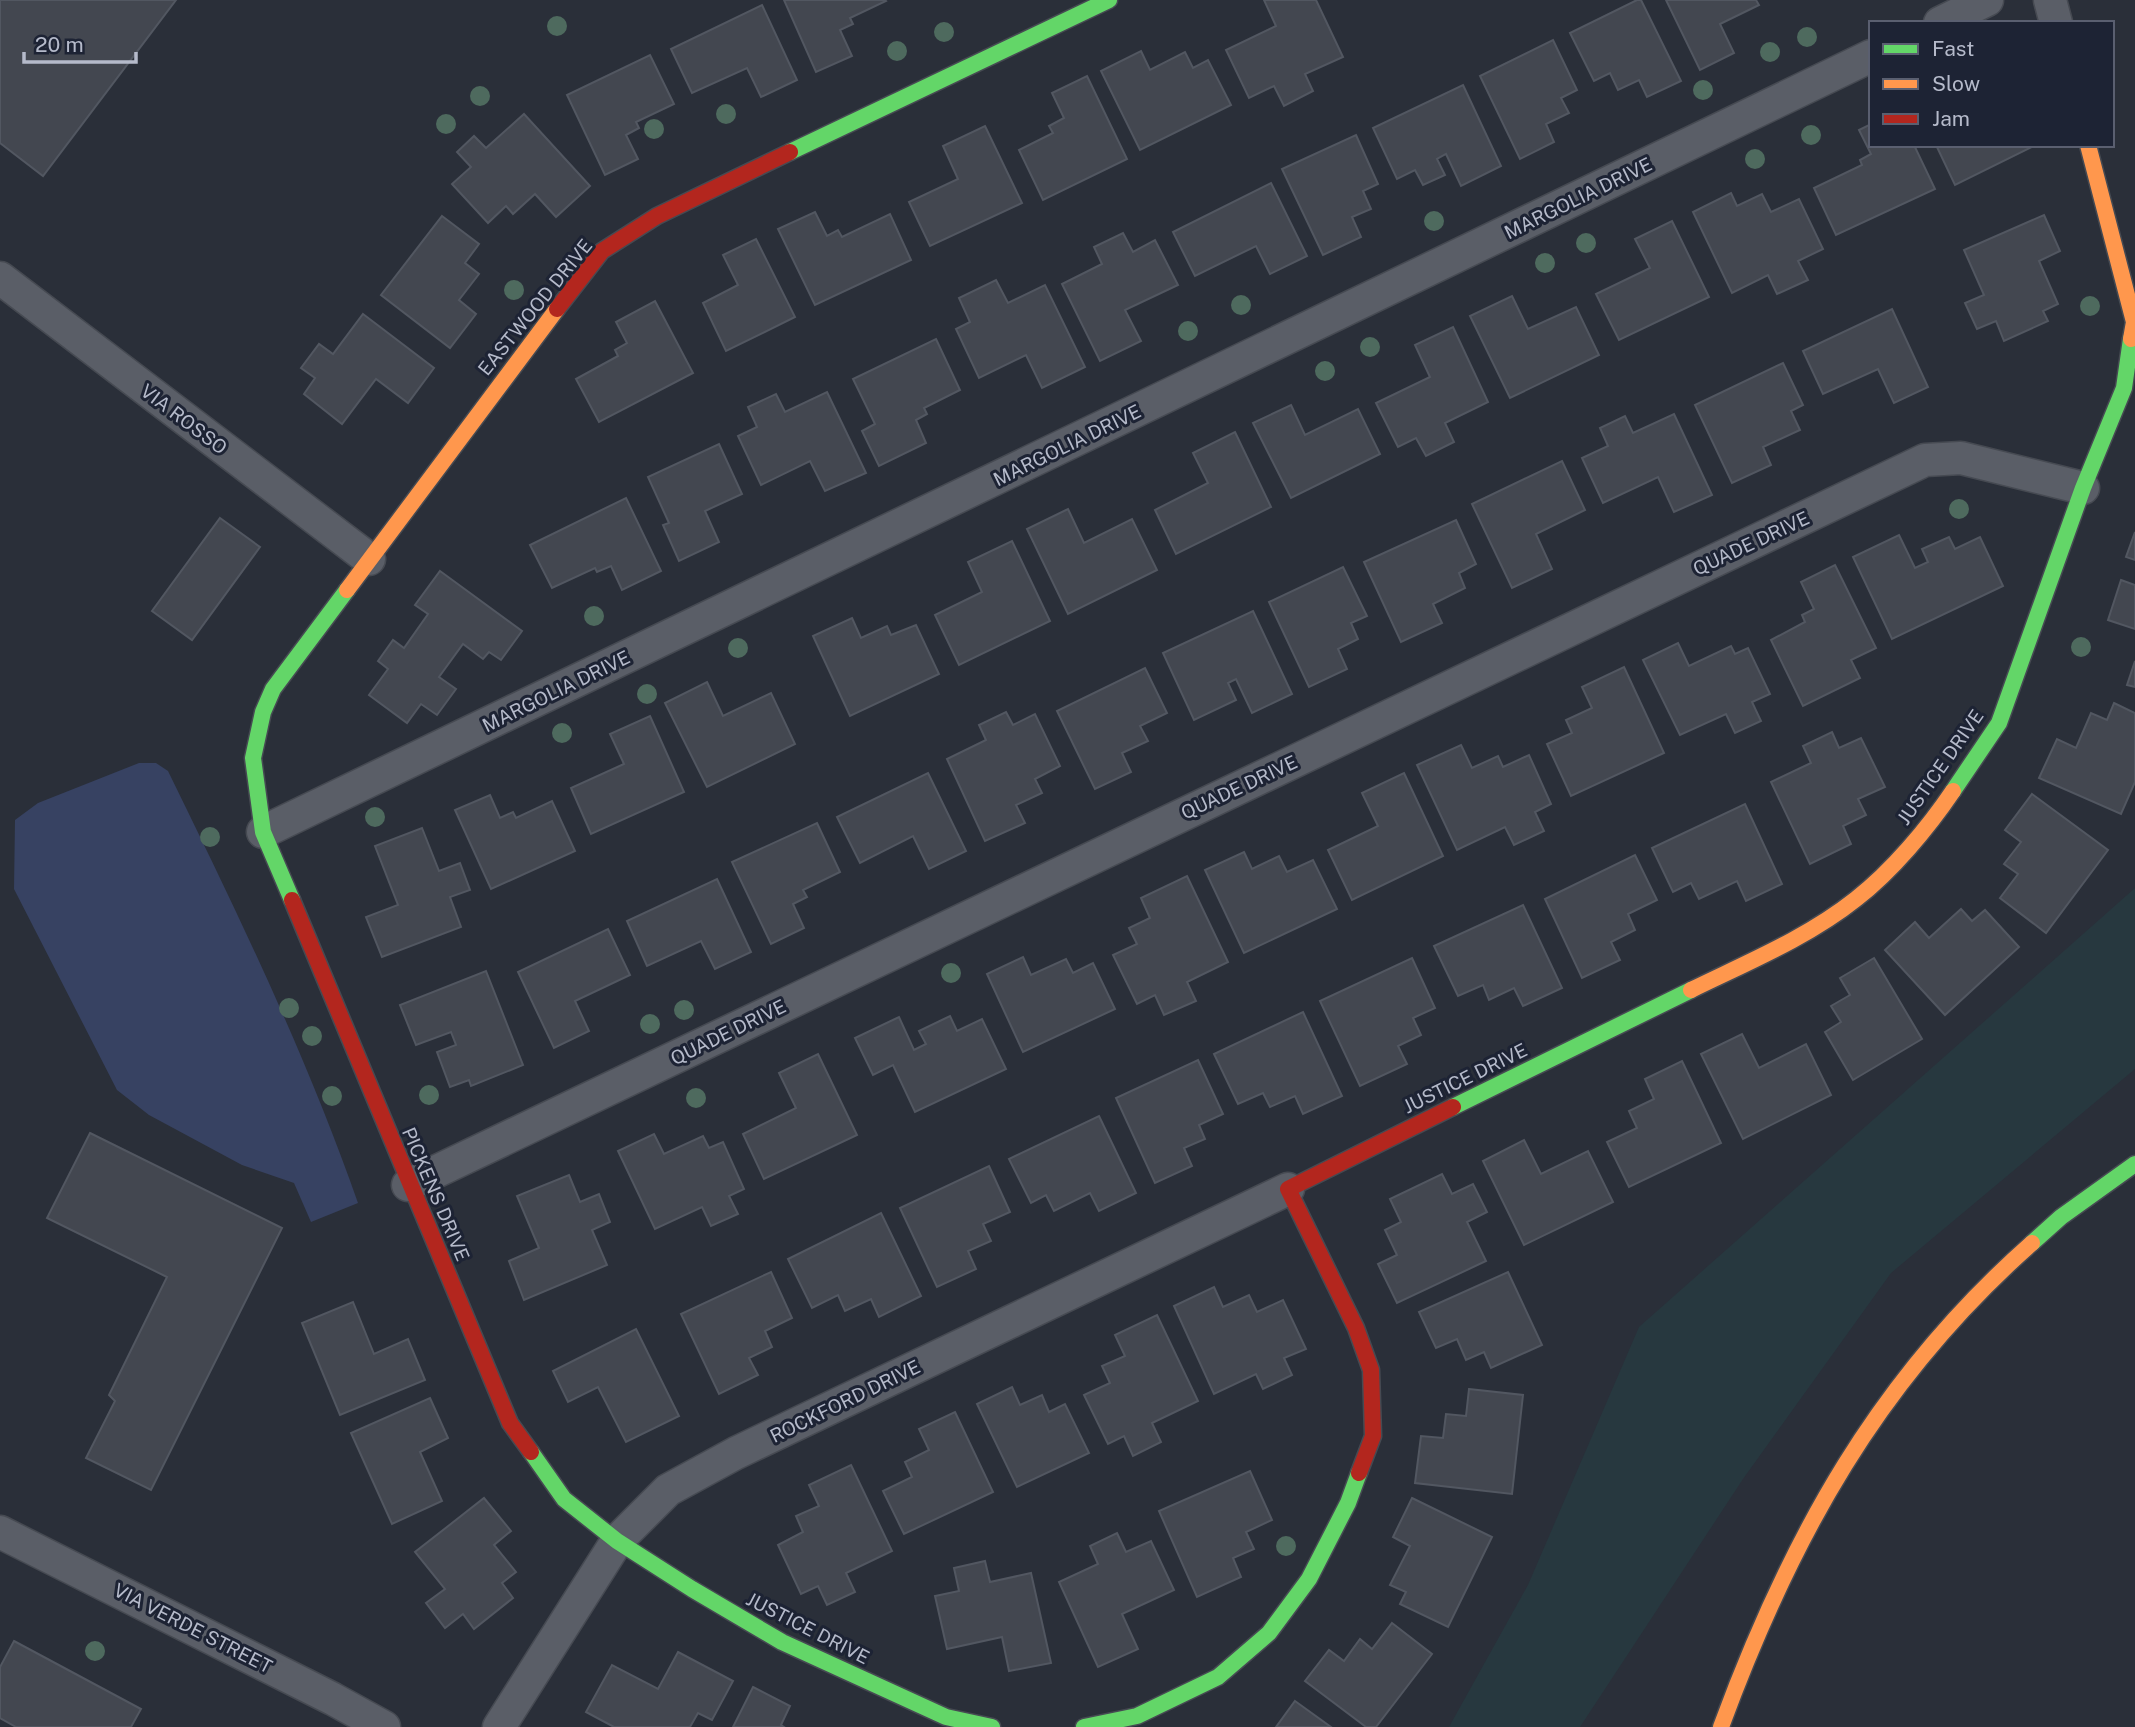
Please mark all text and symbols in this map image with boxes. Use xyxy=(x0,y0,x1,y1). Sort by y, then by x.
scale bar xyxy=(24,21,136,65)
legend xyxy=(1869,21,2114,147)
text: 20 m xyxy=(35,32,84,57)
text: Fast xyxy=(1932,36,1974,61)
text: Slow xyxy=(1932,71,1980,96)
text: Jam xyxy=(1932,106,1970,131)
street label: MARGOLIA DRIVE xyxy=(1501,153,1655,243)
street label: EASTWOOD DRIVE xyxy=(473,235,597,379)
street label: VIA ROSSO xyxy=(137,379,231,459)
street label: MARGOLIA DRIVE xyxy=(990,400,1144,490)
street label: QUADE DRIVE xyxy=(1689,506,1813,580)
street label: MARGOLIA DRIVE xyxy=(479,646,633,736)
street label: JUSTICE DRIVE xyxy=(1892,705,1988,829)
street label: QUADE DRIVE xyxy=(1177,750,1301,824)
street label: QUADE DRIVE xyxy=(667,995,789,1069)
street label: JUSTICE DRIVE xyxy=(1399,1038,1531,1118)
street label: PICKENS DRIVE xyxy=(398,1124,474,1264)
street label: ROCKFORD DRIVE xyxy=(766,1355,924,1447)
street label: VIA VERDE STREET xyxy=(110,1579,276,1677)
street label: JUSTICE DRIVE xyxy=(743,1588,873,1668)

